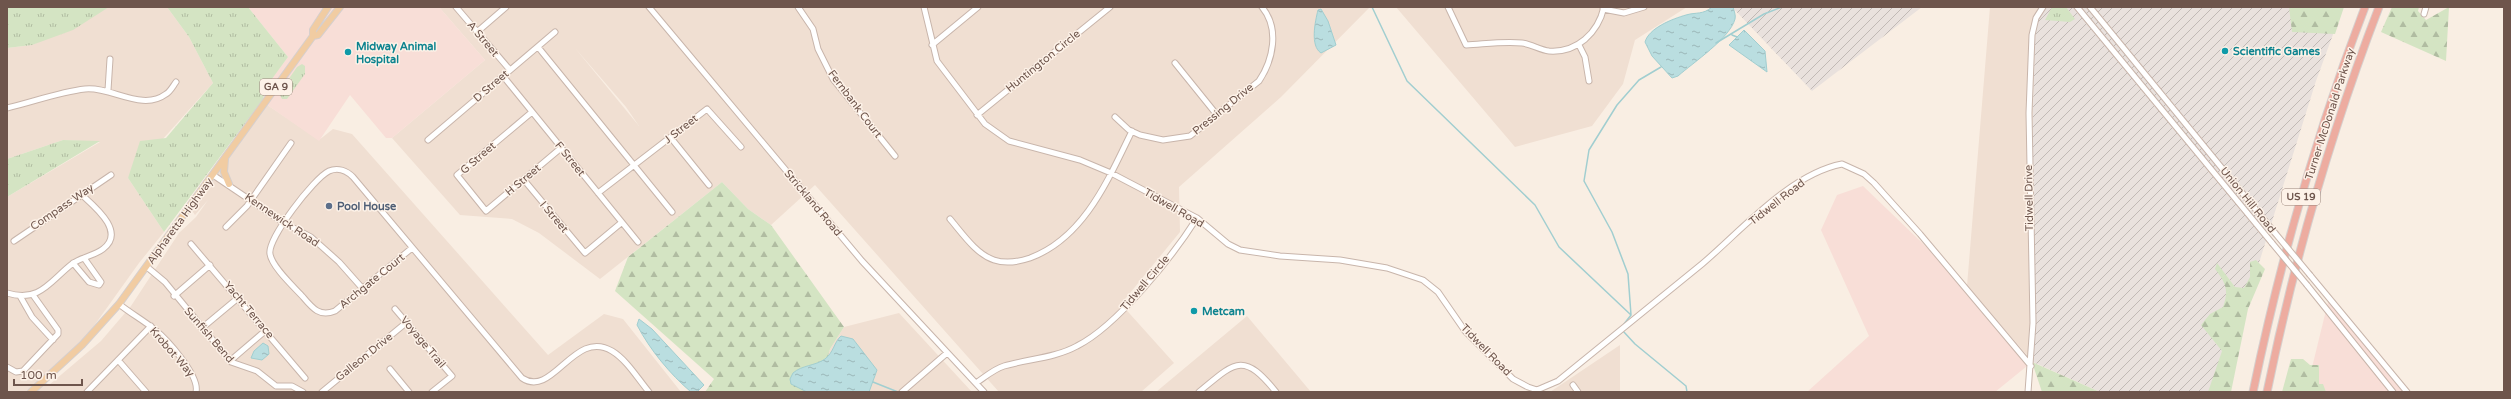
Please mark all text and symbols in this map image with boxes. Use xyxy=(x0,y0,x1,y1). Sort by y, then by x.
street label: A Street xyxy=(464,19,502,59)
street label: Huntington Circle xyxy=(1003,27,1083,95)
place label: Midway Animal Hospital xyxy=(356,40,437,67)
place label: Scientific Games xyxy=(2233,45,2321,58)
marker: Scientific Games xyxy=(2220,46,2230,56)
street label: Turner McDonald Parkway xyxy=(2303,46,2357,181)
marker: Midway Animal Hospital xyxy=(343,47,353,57)
street label: D Street xyxy=(471,67,511,105)
street label: Fernbank Court xyxy=(825,68,885,140)
road number: GA 9 xyxy=(260,79,292,95)
street label: Pressing Drive xyxy=(1190,81,1256,137)
street label: J Street xyxy=(661,112,701,146)
street label: G Street xyxy=(458,139,498,177)
street label: F Street xyxy=(552,139,588,179)
street label: H Street xyxy=(503,161,543,199)
street label: Tidwell Drive xyxy=(2022,165,2036,231)
street label: Union Hill Road xyxy=(2218,165,2278,236)
street label: Strickland Road xyxy=(781,167,845,239)
street label: Alpharetta Highway xyxy=(144,175,216,267)
street label: Tidwell Road xyxy=(1747,176,1807,228)
street label: Compass Way xyxy=(28,181,96,233)
street label: Tidwell Road xyxy=(1142,186,1206,230)
road number: US 19 xyxy=(2282,189,2320,205)
street label: Kennewick Road xyxy=(242,190,322,250)
street label: I Street xyxy=(537,198,571,236)
place label: Pool House xyxy=(337,200,397,213)
marker: Pool House xyxy=(324,201,334,211)
street label: Archgate Court xyxy=(337,251,407,311)
street label: Tidwell Circle xyxy=(1118,252,1172,314)
street label: Yacht Terrace xyxy=(221,279,277,341)
street label: Sunfish Bend xyxy=(181,305,237,365)
place label: Metcam xyxy=(1202,305,1245,318)
marker: Metcam xyxy=(1189,306,1199,316)
street label: Voyage Trail xyxy=(398,313,448,371)
street label: Tidwell Road xyxy=(1458,321,1514,379)
street label: Krobot Way xyxy=(147,325,197,380)
street label: Galleon Drive xyxy=(333,330,395,384)
scale bar xyxy=(14,361,82,387)
text: 100 m xyxy=(20,368,57,382)

